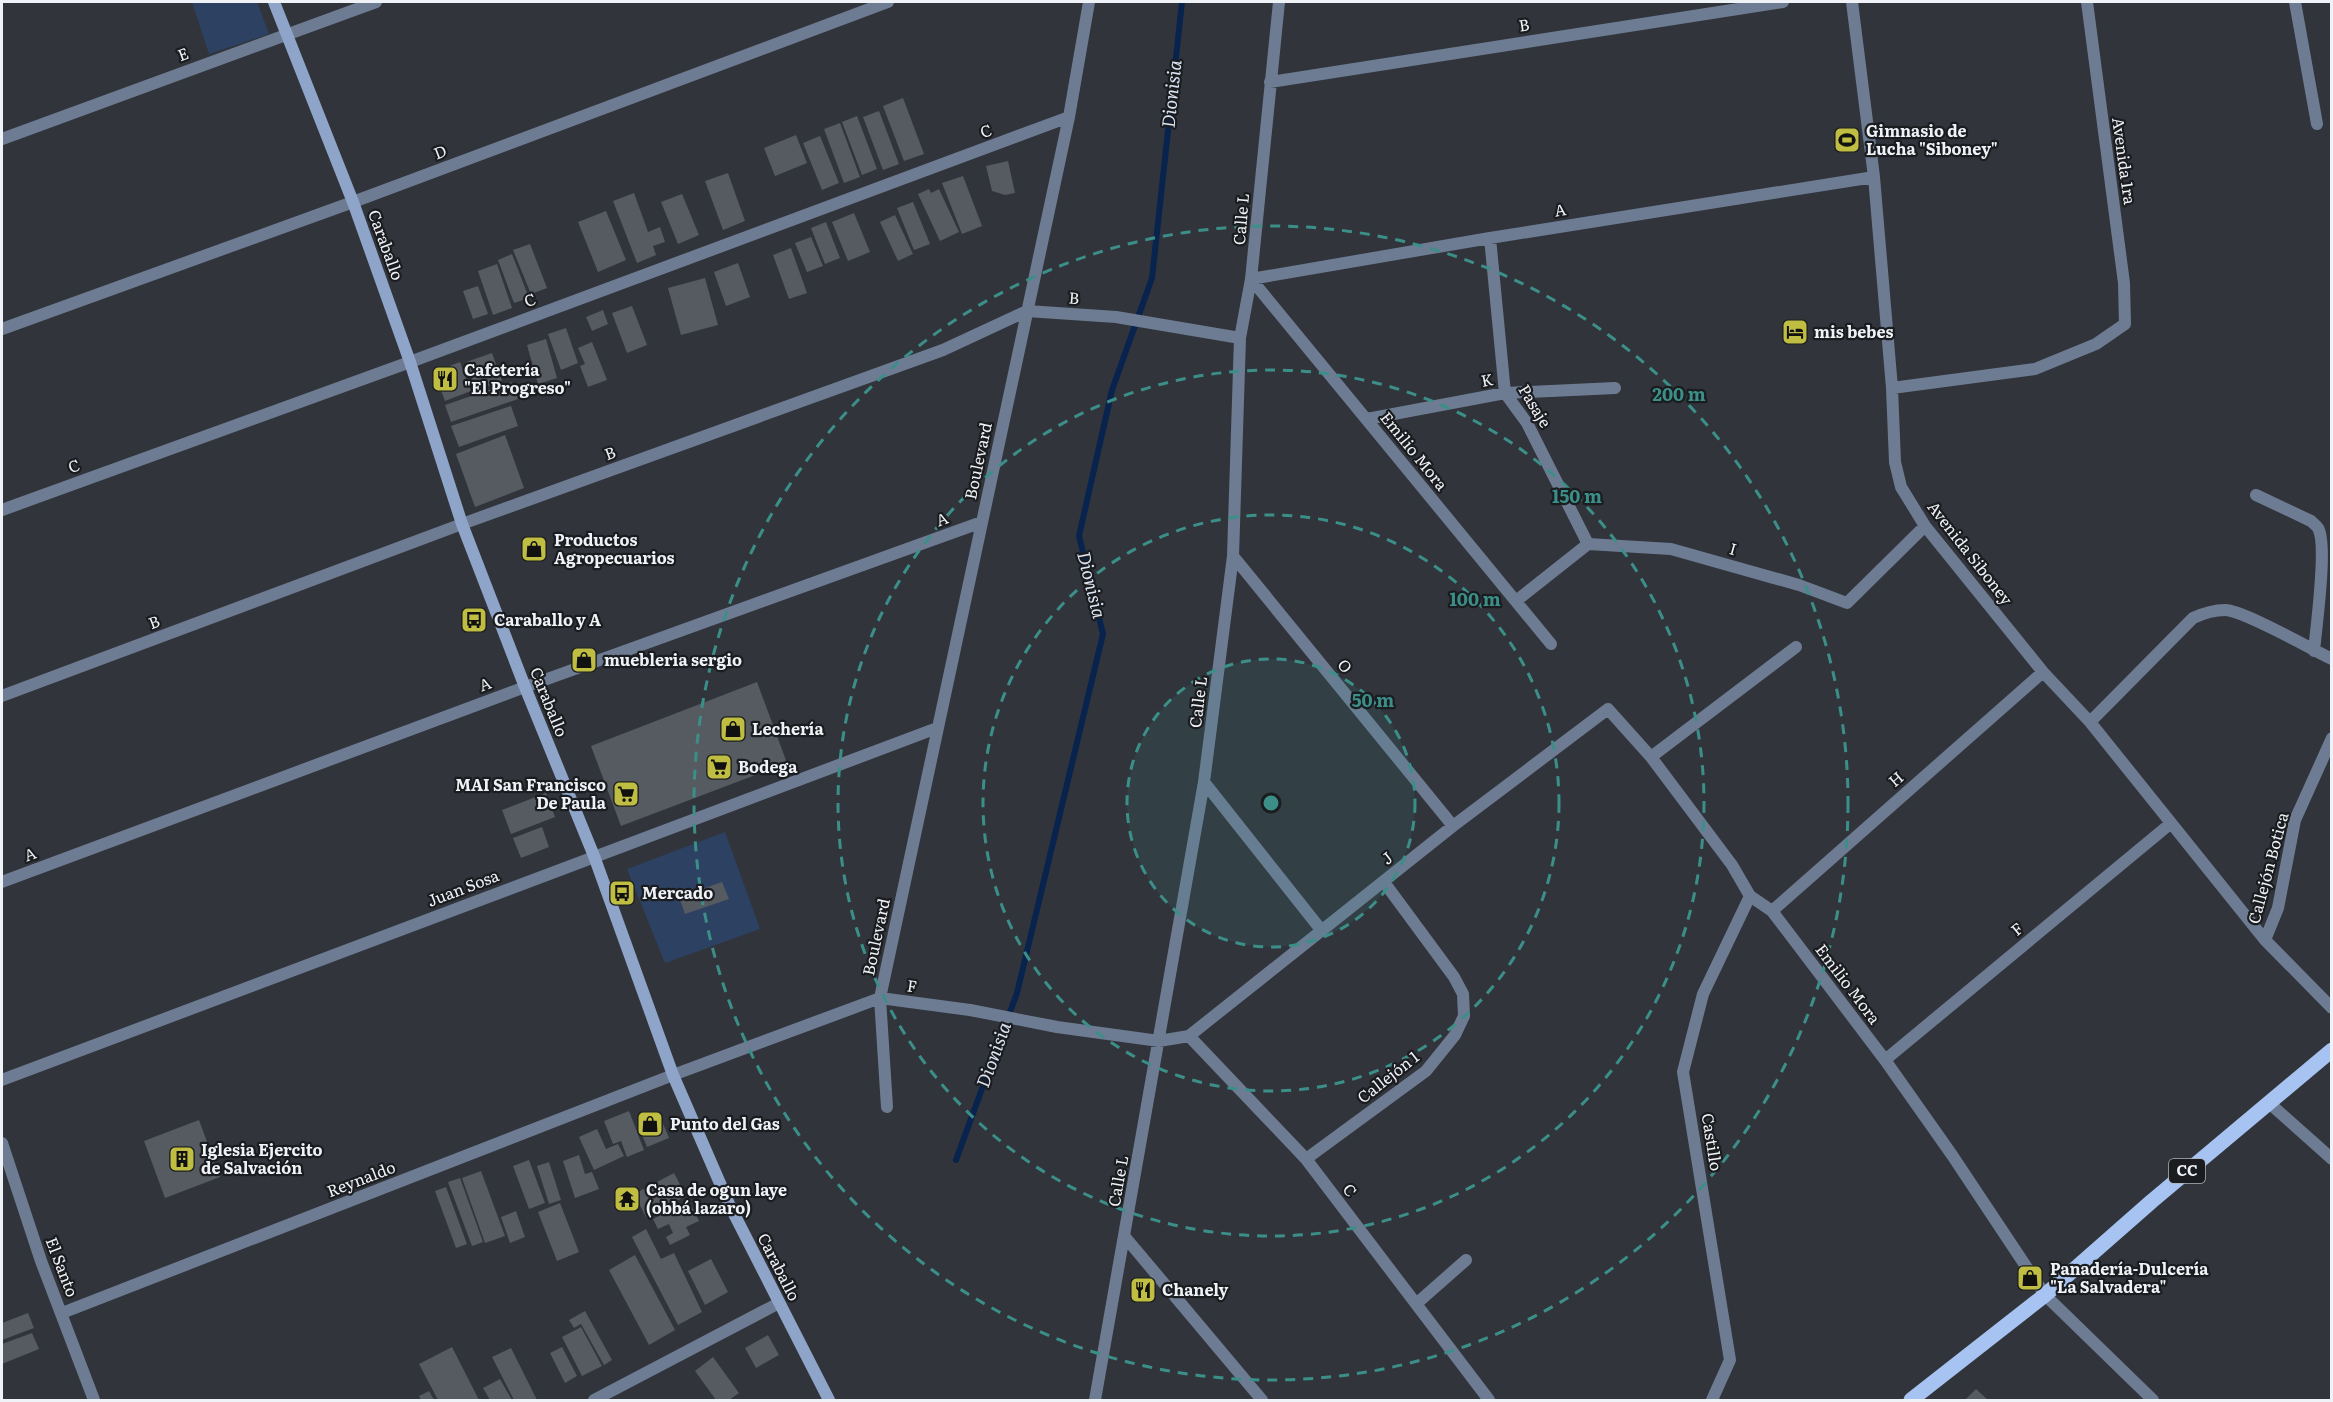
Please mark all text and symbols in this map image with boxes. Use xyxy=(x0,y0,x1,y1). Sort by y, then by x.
street label: B xyxy=(1517,11,1531,37)
street label: E xyxy=(174,40,192,66)
water label: Dionisia xyxy=(1154,58,1188,129)
street label: Avenida 1ra xyxy=(2107,116,2143,206)
street label: C xyxy=(976,117,995,143)
place label: Gimnasio de Lucha "Siboney" xyxy=(1866,118,1998,160)
sports icon: Gimnasio de Lucha "Siboney" xyxy=(1832,125,1862,155)
street label: D xyxy=(430,138,450,164)
street label: Calle L xyxy=(1226,192,1254,246)
street label: A xyxy=(1552,196,1568,222)
street label: Caraballo xyxy=(363,206,411,283)
street label: B xyxy=(1068,285,1080,309)
street label: C xyxy=(520,286,539,312)
hotel icon: mis bebes xyxy=(1780,317,1810,347)
place label: mis bebes xyxy=(1814,319,1893,343)
place label: Cafetería "El Progreso" xyxy=(464,357,571,399)
restaurant icon: Cafetería "El Progreso" xyxy=(430,364,460,394)
street label: K xyxy=(1479,366,1495,392)
street label: Pasaje xyxy=(1513,379,1558,432)
text: 200 m xyxy=(1652,380,1706,407)
street label: Emilio Mora xyxy=(1375,406,1454,495)
street label: Boulevard xyxy=(957,420,997,502)
street label: B xyxy=(601,439,619,465)
street label: C xyxy=(64,452,83,478)
text: 150 m xyxy=(1552,482,1602,509)
street label: Avenida Siboney xyxy=(1922,495,2020,610)
street label: A xyxy=(932,505,952,531)
place label: Productos Agropecuarios xyxy=(554,527,675,569)
shop icon: Productos Agropecuarios xyxy=(519,534,549,564)
street label: I xyxy=(1727,536,1740,560)
water label: Dionisia xyxy=(1071,548,1114,622)
text: 100 m xyxy=(1449,585,1501,612)
bus stop icon: Caraballo y A xyxy=(459,605,489,635)
place label: Caraballo y A xyxy=(494,607,601,631)
street label: B xyxy=(144,608,163,634)
shop icon: muebleria sergio xyxy=(569,645,599,675)
place label: muebleria sergio xyxy=(604,647,742,671)
street label: O xyxy=(1333,653,1359,678)
street label: Caraballo xyxy=(525,663,575,740)
street label: A xyxy=(475,670,495,696)
street label: Calle L xyxy=(1182,675,1212,729)
text: 50 m xyxy=(1352,686,1394,713)
shop icon: Lechería xyxy=(718,714,748,744)
place label: Lechería xyxy=(752,716,824,740)
supermarket icon: Bodega xyxy=(704,752,734,782)
place label: Bodega xyxy=(738,754,798,778)
street label: H xyxy=(1882,765,1908,792)
place label: MAI San Francisco De Paula xyxy=(455,772,607,814)
supermarket icon: MAI San Francisco De Paula xyxy=(611,779,641,809)
centre of rings xyxy=(1261,793,1281,813)
street label: Callejón Botica xyxy=(2241,809,2294,926)
street label: A xyxy=(20,840,40,866)
street label: J xyxy=(1375,845,1397,869)
street label: Juan Sosa xyxy=(423,862,502,912)
bus stop icon: Mercado xyxy=(607,878,637,908)
place label: Mercado xyxy=(642,880,713,904)
street label: Boulevard xyxy=(855,896,895,978)
street label: F xyxy=(2005,916,2028,941)
street label: Emilio Mora xyxy=(1810,938,1887,1029)
street label: F xyxy=(906,972,919,998)
water label: Dionisia xyxy=(968,1017,1017,1091)
street label: Callejón 1 xyxy=(1351,1044,1424,1108)
shop icon: Punto del Gas xyxy=(635,1109,665,1139)
place label: Punto del Gas xyxy=(670,1111,780,1135)
street label: Castillo xyxy=(1697,1111,1729,1173)
place label: Iglesia Ejercito de Salvación xyxy=(201,1137,323,1179)
building icon: Iglesia Ejercito de Salvación xyxy=(167,1144,197,1174)
street label: Calle L xyxy=(1101,1153,1133,1208)
street label: Reynaldo xyxy=(323,1154,398,1202)
road number: CC xyxy=(2169,1159,2205,1183)
place label: Casa de ogun laye (obbá lazaro) xyxy=(646,1177,787,1219)
street label: C xyxy=(1338,1178,1364,1201)
temple icon: Casa de ogun laye (obbá lazaro) xyxy=(612,1184,642,1214)
street label: Caraballo xyxy=(753,1228,807,1305)
street label: El Santo xyxy=(41,1233,85,1300)
place label: Panadería-Dulcería "La Salvadera" xyxy=(2050,1256,2209,1298)
shop icon: Panadería-Dulcería "La Salvadera" xyxy=(2015,1263,2045,1293)
restaurant icon: Chanely xyxy=(1128,1275,1158,1305)
place label: Chanely xyxy=(1162,1277,1229,1301)

